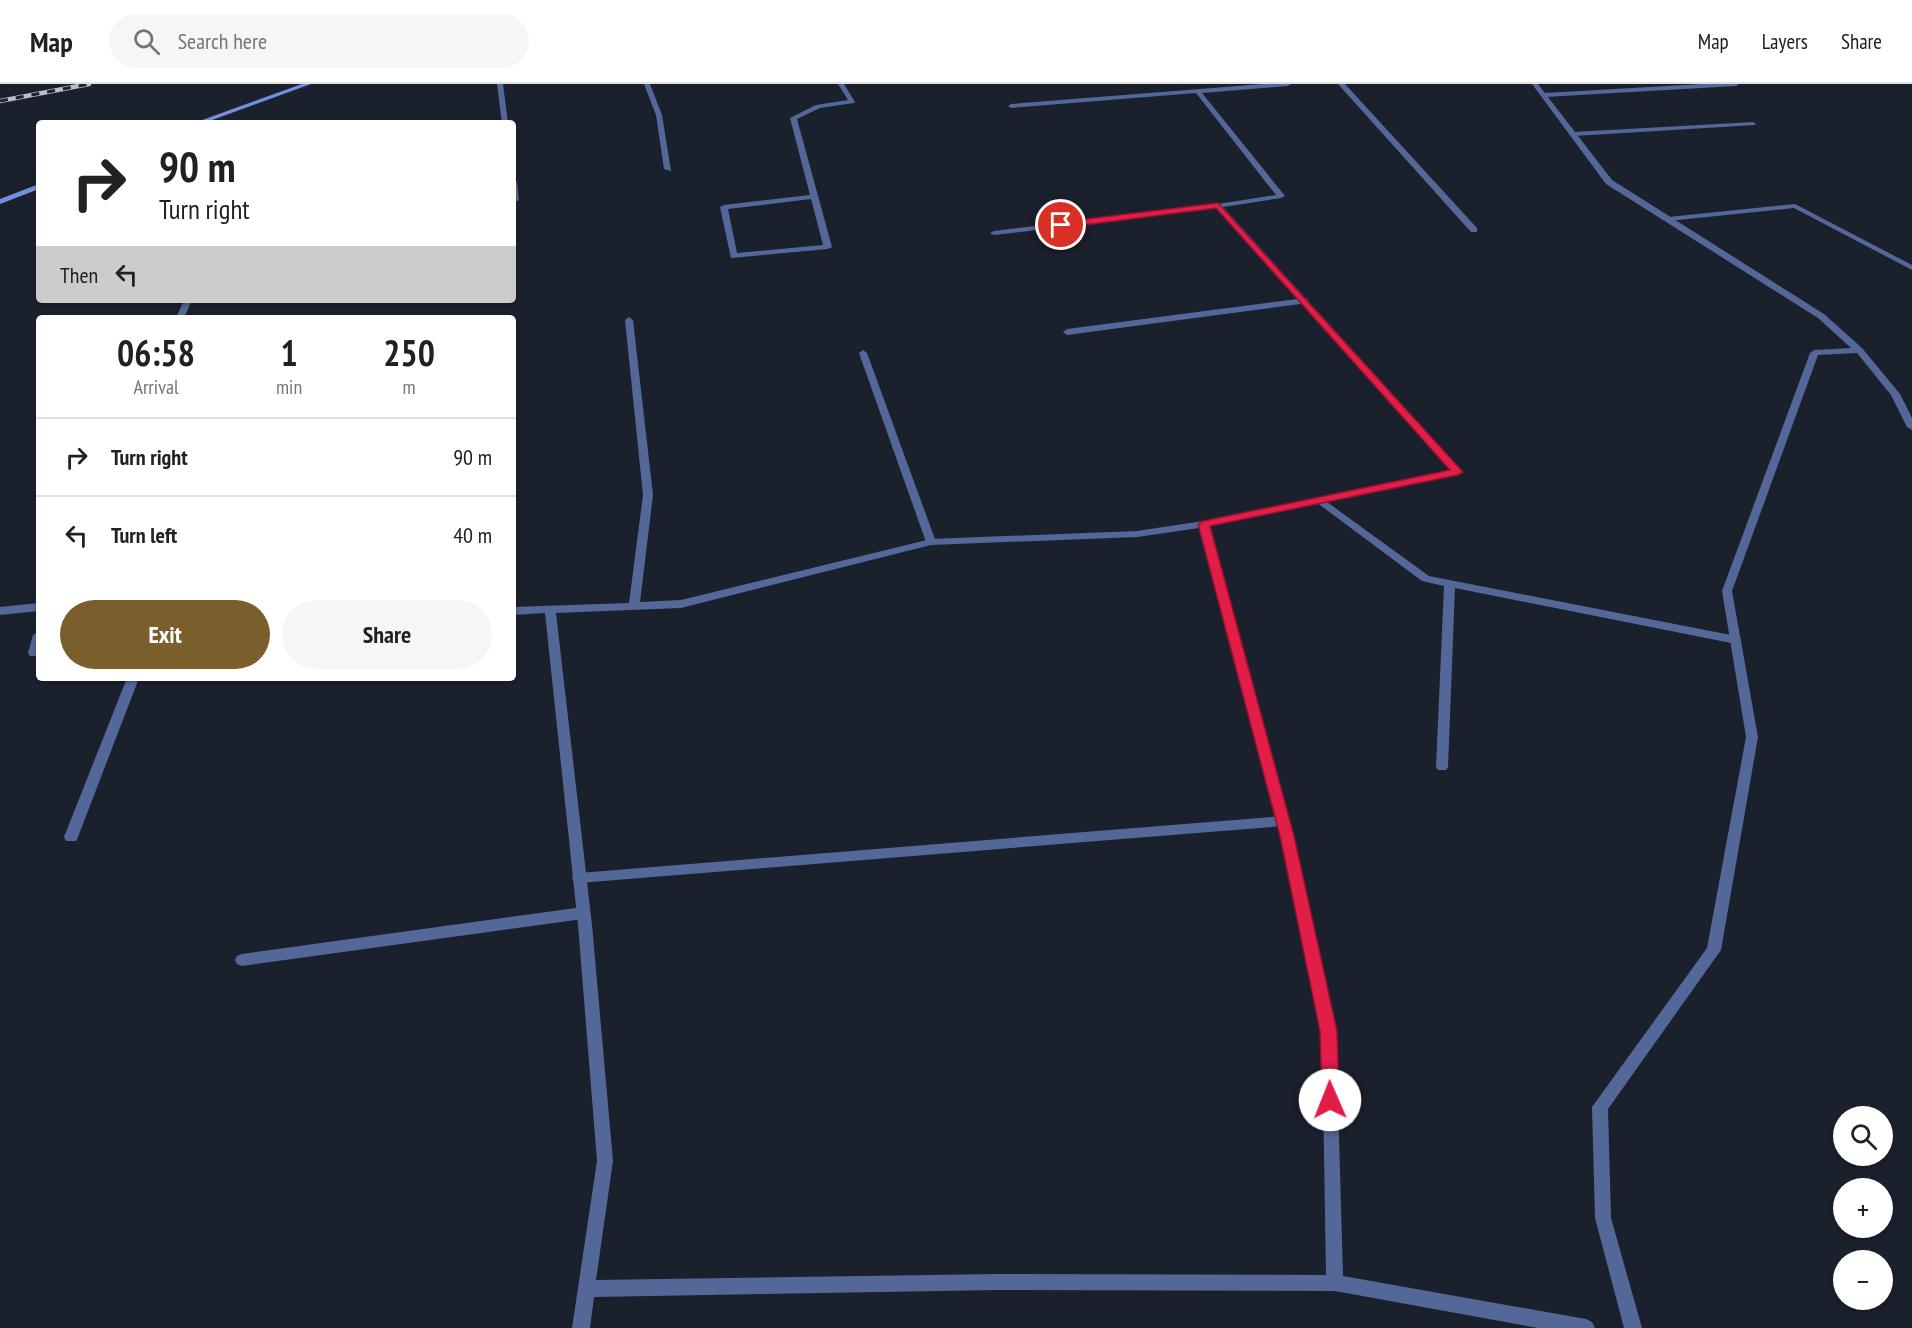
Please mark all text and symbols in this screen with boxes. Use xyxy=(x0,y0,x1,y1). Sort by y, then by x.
search box xyxy=(109,14,529,68)
text: Map xyxy=(30,23,73,60)
icon: search xyxy=(130,25,163,58)
text: Search here xyxy=(178,27,267,55)
text: Map xyxy=(1698,28,1729,55)
text: Layers xyxy=(1762,28,1808,55)
text: Share xyxy=(1841,28,1882,55)
text: 90 m xyxy=(159,139,236,194)
icon: right xyxy=(60,144,138,222)
text: Turn right xyxy=(159,192,250,226)
pin xyxy=(1035,199,1086,250)
icon: arrive xyxy=(1044,208,1077,241)
icon: left xyxy=(110,258,143,291)
text: Then xyxy=(60,261,98,289)
text: 06:58 xyxy=(117,329,195,376)
text: 1 xyxy=(280,329,298,376)
text: 250 xyxy=(383,329,435,376)
text: Arrival xyxy=(133,374,179,400)
text: min xyxy=(276,374,302,400)
text: m xyxy=(403,374,416,400)
icon: right xyxy=(60,441,93,474)
text: Turn right xyxy=(111,443,188,471)
text: 90 m xyxy=(453,443,492,471)
icon: left xyxy=(60,519,93,552)
text: Turn left xyxy=(111,521,177,549)
text: 40 m xyxy=(453,521,492,549)
button: Exit xyxy=(60,600,270,669)
button: Share xyxy=(282,600,492,669)
position arrow xyxy=(1298,1068,1362,1132)
map controls xyxy=(1833,1106,1893,1310)
button: search xyxy=(1833,1106,1893,1166)
button: + xyxy=(1833,1178,1893,1238)
button: − xyxy=(1833,1250,1893,1310)

